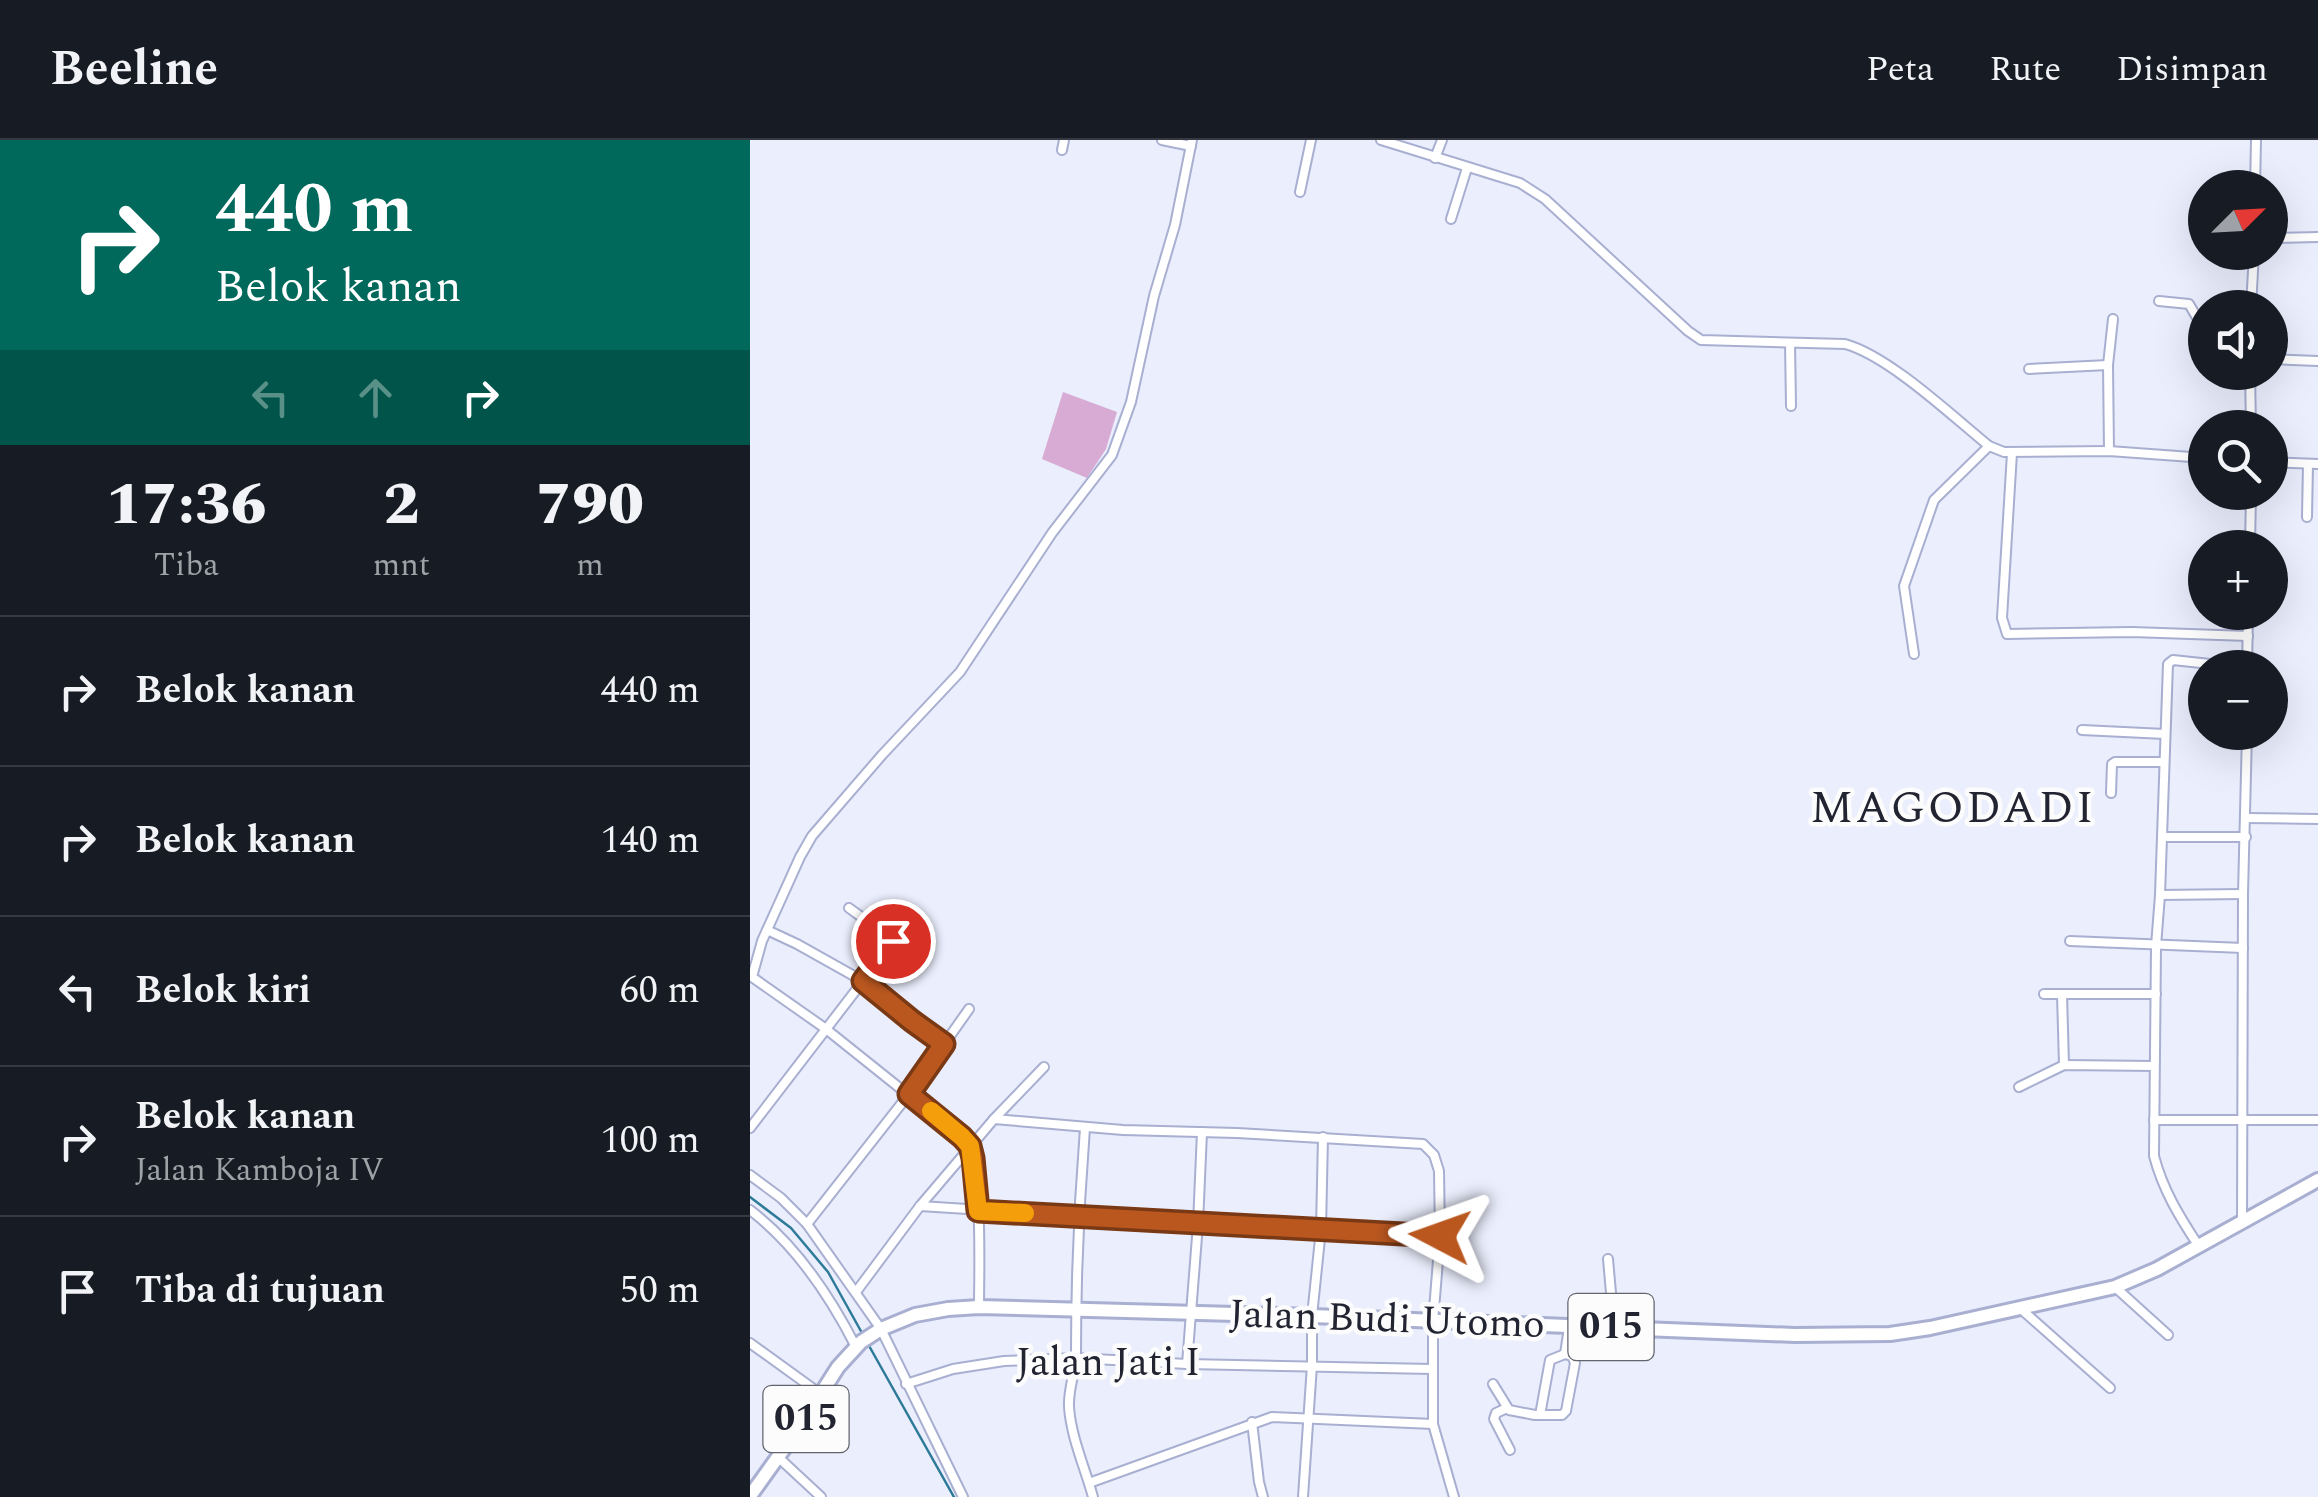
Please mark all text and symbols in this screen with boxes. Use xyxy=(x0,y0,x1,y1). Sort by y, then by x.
text: Beeline xyxy=(50,33,218,106)
text: Peta xyxy=(1866,43,1934,96)
text: Rute xyxy=(1989,43,2061,96)
text: Disimpan xyxy=(2116,43,2268,96)
text: 440 m xyxy=(215,157,413,263)
north arrow xyxy=(2188,170,2288,270)
map controls xyxy=(2188,170,2288,750)
icon: right xyxy=(50,180,180,310)
text: Belok kanan xyxy=(215,253,461,322)
button: sound xyxy=(2188,290,2288,390)
icon: left xyxy=(243,370,298,425)
icon: ahead xyxy=(348,370,403,425)
icon: right xyxy=(453,370,508,425)
button: search xyxy=(2188,410,2288,510)
text: 17:36 xyxy=(106,459,267,551)
text: 2 xyxy=(383,459,419,551)
text: 790 xyxy=(536,459,644,551)
button: + xyxy=(2188,530,2288,630)
text: Tiba xyxy=(154,541,219,590)
text: mnt xyxy=(373,541,430,590)
text: m xyxy=(576,541,604,590)
button: − xyxy=(2188,650,2288,750)
text: Belok kanan xyxy=(135,662,356,720)
text: 440 m xyxy=(601,662,700,720)
icon: right xyxy=(50,664,105,719)
district label: MAGODADI xyxy=(1810,774,2096,843)
text: Belok kanan xyxy=(135,812,356,870)
text: 140 m xyxy=(601,812,700,870)
icon: right xyxy=(50,814,105,869)
pin xyxy=(851,899,936,984)
icon: arrive xyxy=(866,914,921,969)
text: Belok kiri xyxy=(135,962,311,1020)
text: 60 m xyxy=(620,962,700,1020)
icon: left xyxy=(50,964,105,1019)
text: Belok kanan xyxy=(135,1088,356,1146)
text: 100 m xyxy=(601,1112,700,1170)
icon: right xyxy=(50,1114,105,1169)
text: Jalan Kamboja IV xyxy=(135,1146,384,1195)
position arrow xyxy=(1388,1184,1492,1288)
text: Tiba di tujuan xyxy=(135,1262,385,1320)
text: 50 m xyxy=(620,1262,700,1320)
icon: arrive xyxy=(50,1264,105,1319)
street label: Jalan Budi Utomo xyxy=(1228,1284,1546,1356)
road number: 015 xyxy=(1568,1294,1654,1360)
street label: Jalan Jati I xyxy=(1016,1333,1200,1394)
road number: 015 xyxy=(763,1386,848,1452)

